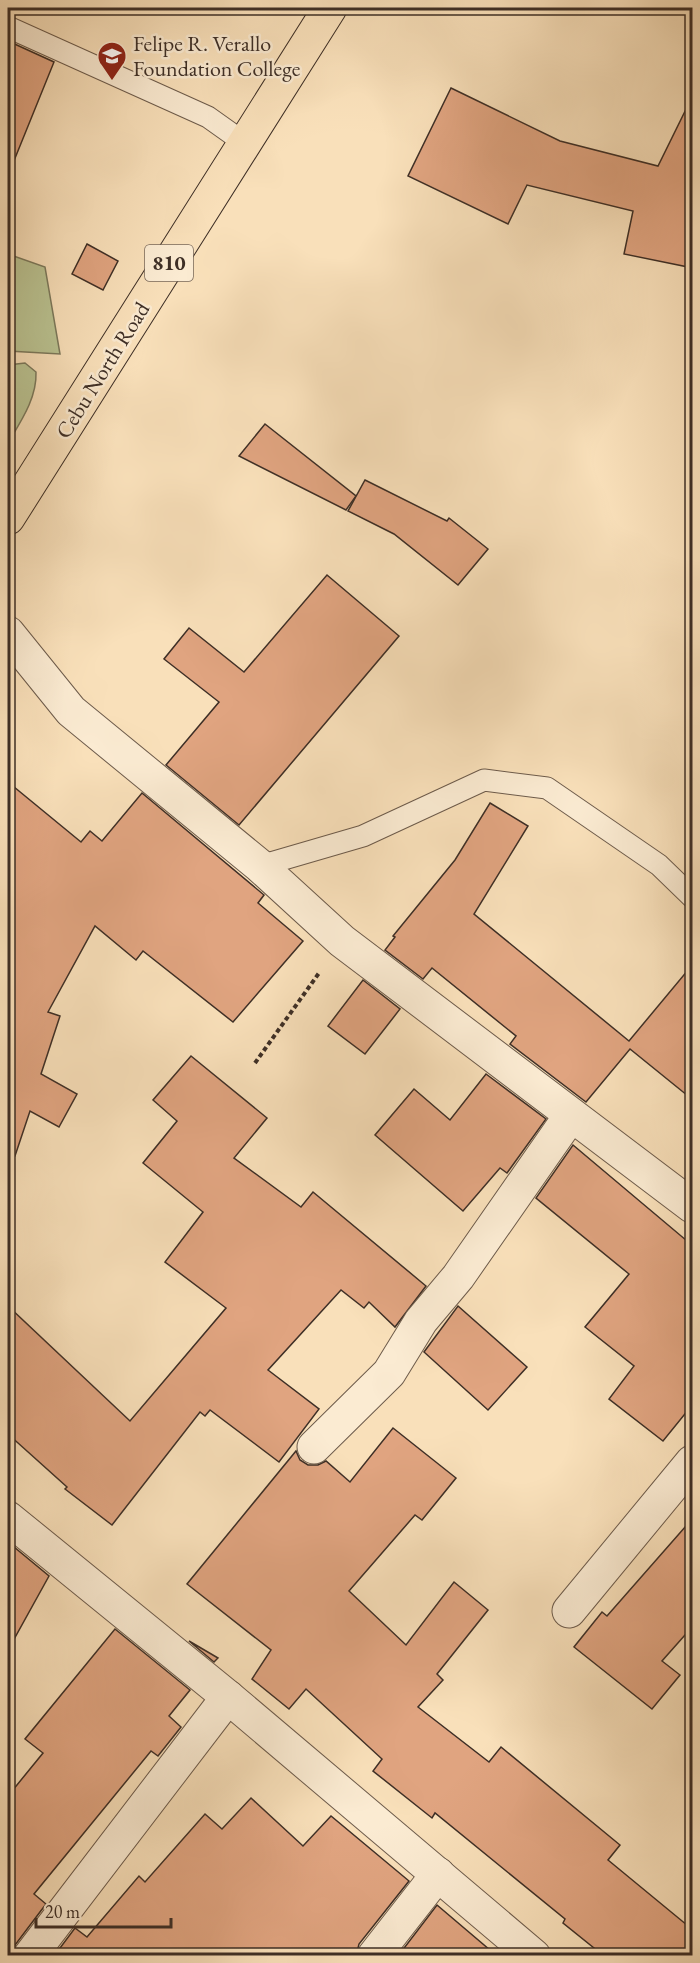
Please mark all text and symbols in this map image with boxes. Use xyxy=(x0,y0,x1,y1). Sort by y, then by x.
place label: Felipe R. Verallo Foundation College xyxy=(133,29,301,83)
school or university icon: Felipe R. Verallo Foundation College xyxy=(96,40,128,82)
road number: 810 xyxy=(145,245,193,281)
street label: Cebu North Road xyxy=(49,296,156,444)
scale bar xyxy=(36,1891,171,1929)
text: 20 m xyxy=(45,1900,80,1923)

